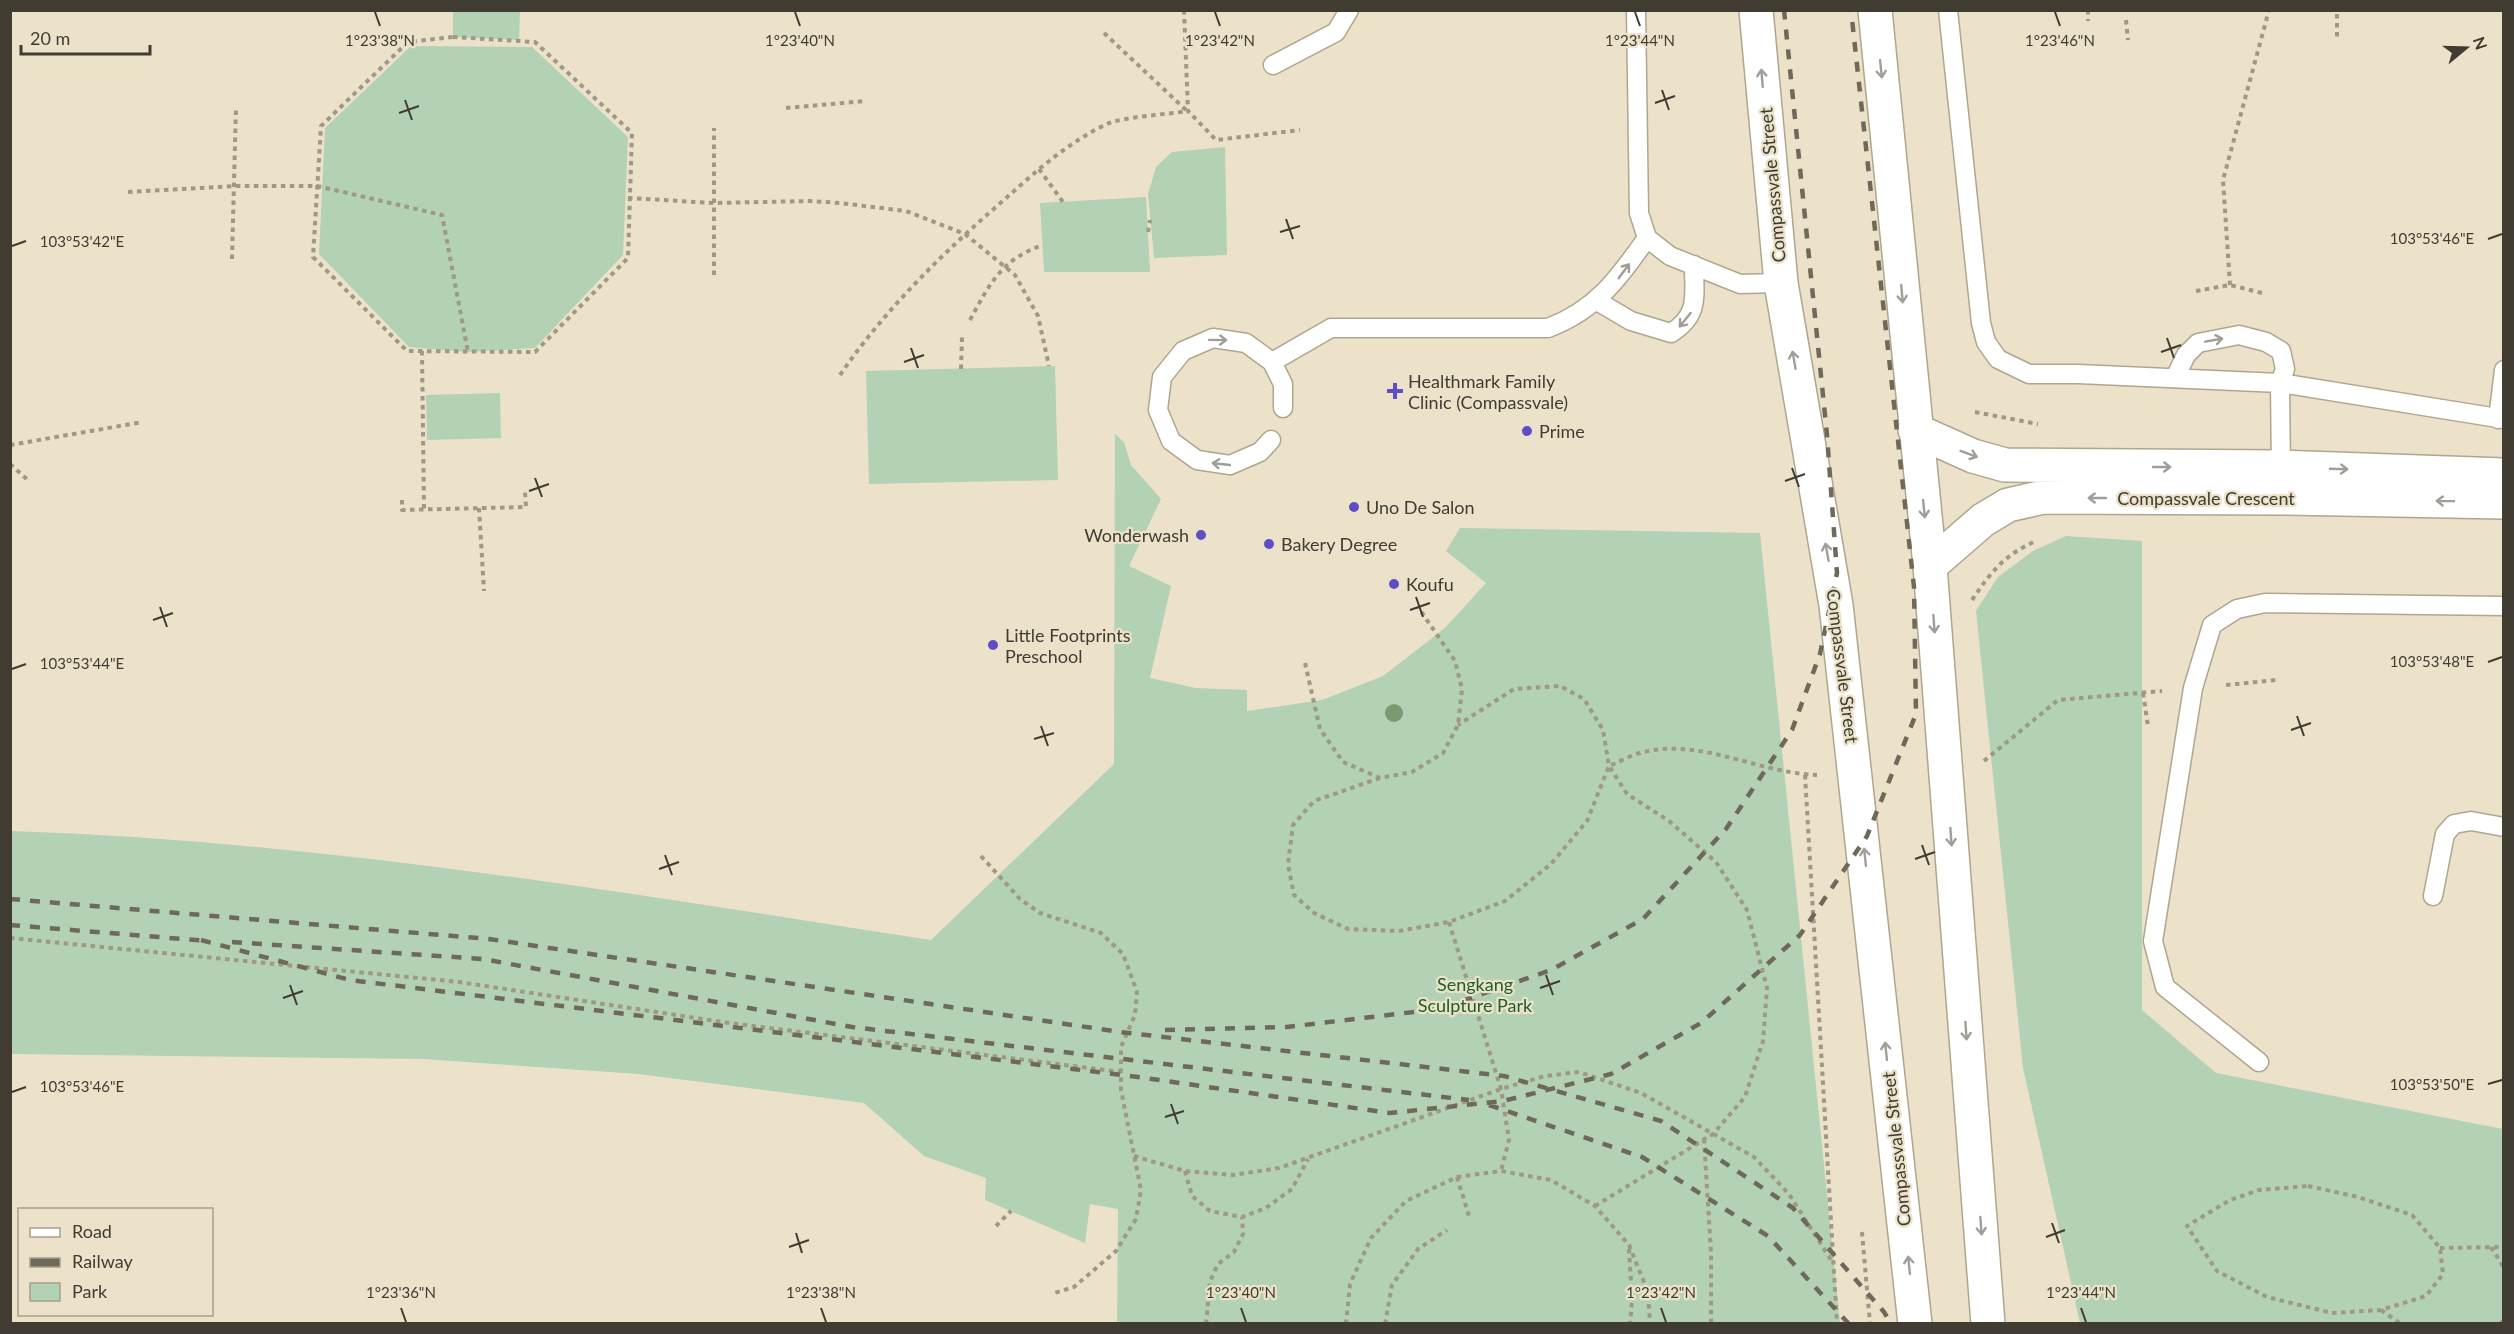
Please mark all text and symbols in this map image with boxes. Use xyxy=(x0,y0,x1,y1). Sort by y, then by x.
scale bar xyxy=(21,18,150,56)
north arrow xyxy=(2436,18,2496,78)
text: 20 m xyxy=(30,27,70,49)
text: 1°23'38"N xyxy=(345,31,415,49)
text: 1°23'40"N xyxy=(765,31,835,49)
text: 1°23'42"N xyxy=(1185,31,1255,49)
text: 1°23'44"N xyxy=(1605,31,1675,49)
text: 1°23'46"N xyxy=(2025,31,2095,49)
text: N xyxy=(2470,34,2492,52)
one-way arrow xyxy=(1876,58,1887,78)
one-way arrow xyxy=(1756,69,1767,89)
street label: Compassvale Street xyxy=(1754,106,1790,263)
text: 103°53'46"E xyxy=(2390,229,2474,247)
text: 103°53'42"E xyxy=(40,232,124,250)
one-way arrow xyxy=(1617,263,1630,279)
one-way arrow xyxy=(1897,284,1908,304)
one-way arrow xyxy=(1679,312,1692,328)
one-way arrow xyxy=(1208,334,1227,346)
one-way arrow xyxy=(2204,334,2223,345)
one-way arrow xyxy=(1788,351,1799,370)
place label: Healthmark Family Clinic (Compassvale) xyxy=(1408,370,1568,413)
marker: Healthmark Family Clinic (Compassvale) xyxy=(1386,382,1404,400)
place label: Prime xyxy=(1539,420,1585,442)
marker: Prime xyxy=(1520,424,1534,438)
one-way arrow xyxy=(1959,449,1977,460)
one-way arrow xyxy=(1212,458,1231,469)
one-way arrow xyxy=(2152,461,2172,473)
one-way arrow xyxy=(2329,463,2349,475)
street label: Compassvale Crescent xyxy=(2117,487,2295,509)
one-way arrow xyxy=(2088,492,2108,503)
one-way arrow xyxy=(2436,495,2456,507)
place label: Uno De Salon xyxy=(1366,496,1475,518)
one-way arrow xyxy=(1918,499,1929,519)
marker: Uno De Salon xyxy=(1347,500,1361,514)
place label: Wonderwash xyxy=(1084,524,1189,546)
marker: Wonderwash xyxy=(1194,528,1208,542)
place label: Bakery Degree xyxy=(1281,533,1397,555)
marker: Bakery Degree xyxy=(1262,537,1276,551)
one-way arrow xyxy=(1821,543,1832,563)
place label: Koufu xyxy=(1406,573,1454,595)
marker: Koufu xyxy=(1387,577,1401,591)
street label: Compassvale Street xyxy=(1823,588,1863,745)
one-way arrow xyxy=(1929,614,1940,634)
place label: Little Footprints Preschool xyxy=(1005,624,1131,667)
marker: Little Footprints Preschool xyxy=(986,638,1000,652)
text: 103°53'48"E xyxy=(2390,652,2474,670)
text: 103°53'44"E xyxy=(40,654,124,672)
one-way arrow xyxy=(1945,826,1956,846)
one-way arrow xyxy=(1859,847,1870,867)
park label: Sengkang Sculpture Park xyxy=(1418,973,1533,1016)
one-way arrow xyxy=(1960,1021,1971,1041)
one-way arrow xyxy=(1880,1041,1891,1061)
street label: Compassvale Street xyxy=(1877,1070,1915,1227)
text: 103°53'50"E xyxy=(2390,1075,2474,1093)
text: 103°53'46"E xyxy=(40,1077,124,1095)
legend xyxy=(18,1208,213,1316)
one-way arrow xyxy=(1975,1215,1986,1235)
text: Road xyxy=(72,1220,112,1242)
text: Railway xyxy=(72,1250,133,1272)
one-way arrow xyxy=(1903,1256,1914,1276)
text: Park xyxy=(72,1280,108,1302)
text: 1°23'36"N xyxy=(366,1283,436,1301)
text: 1°23'38"N xyxy=(786,1283,856,1301)
text: 1°23'40"N xyxy=(1206,1283,1276,1301)
text: 1°23'42"N xyxy=(1626,1283,1696,1301)
text: 1°23'44"N xyxy=(2046,1283,2116,1301)

